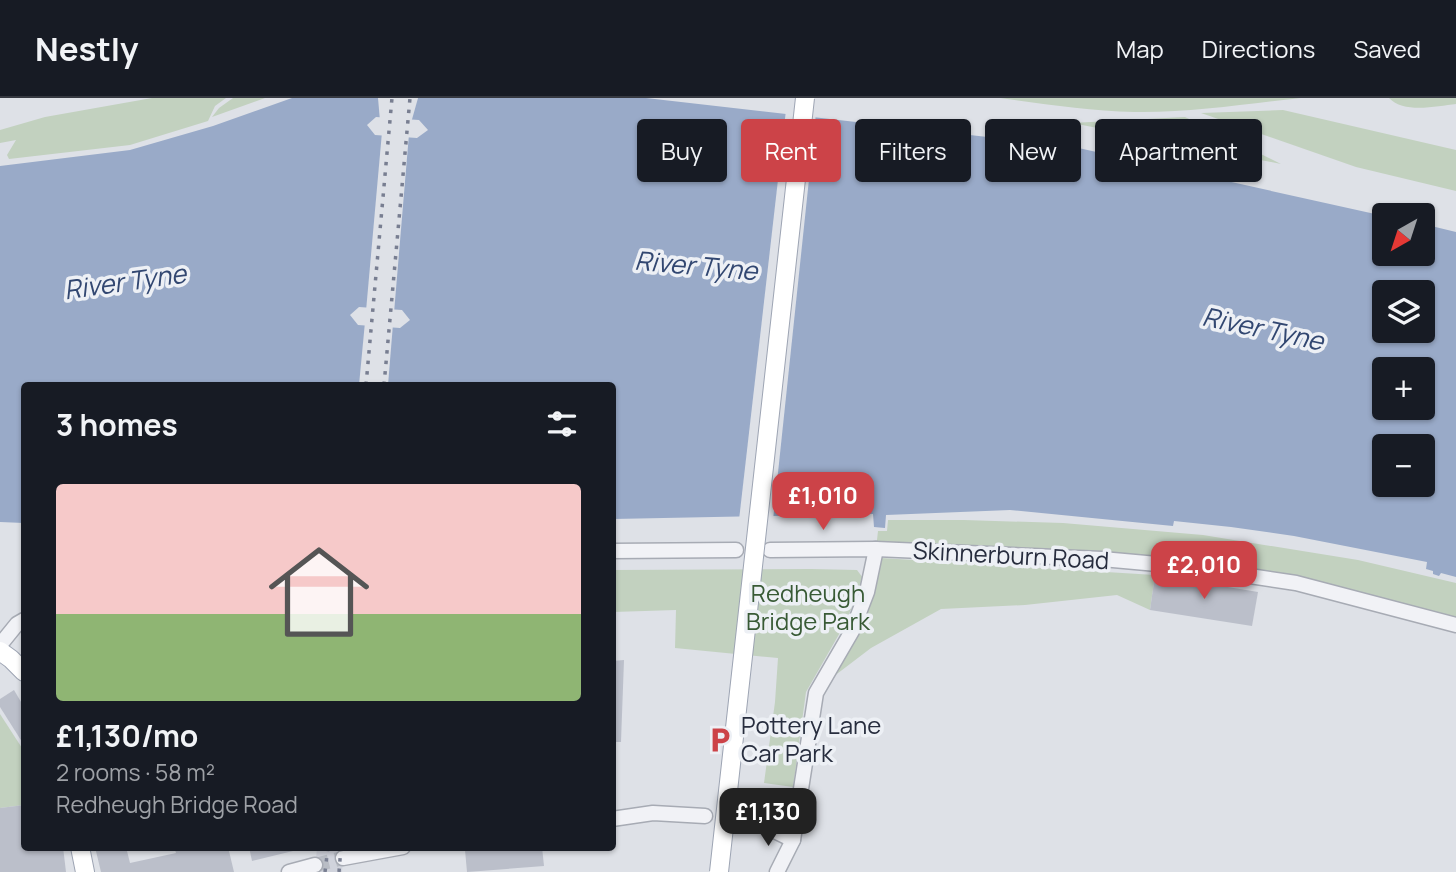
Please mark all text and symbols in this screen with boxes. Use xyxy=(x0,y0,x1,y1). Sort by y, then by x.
text: Nestly xyxy=(35,26,138,71)
text: Map xyxy=(1116,32,1164,65)
text: Directions xyxy=(1202,32,1315,65)
text: Saved xyxy=(1353,32,1421,65)
chip: Buy xyxy=(637,119,727,182)
chip: Rent xyxy=(741,119,841,182)
chip: Filters xyxy=(855,119,971,182)
chip: New xyxy=(985,119,1081,182)
chip: Apartment xyxy=(1095,119,1262,182)
north arrow xyxy=(1372,203,1435,266)
map controls xyxy=(1372,203,1435,497)
water label: River Tyne xyxy=(633,242,761,288)
water label: River Tyne xyxy=(62,254,190,307)
button: layers xyxy=(1372,280,1435,343)
water label: River Tyne xyxy=(1199,298,1329,359)
button: + xyxy=(1372,357,1435,420)
text: 3 homes xyxy=(56,404,178,445)
icon: filters xyxy=(543,405,581,443)
button: − xyxy=(1372,434,1435,497)
pin: £1,010 xyxy=(766,472,880,532)
text: £1,010 xyxy=(788,479,858,511)
icon: home xyxy=(256,529,382,655)
street label: Skinnerburn Road xyxy=(912,533,1110,576)
pin: £2,010 xyxy=(1147,542,1261,601)
text: £2,010 xyxy=(1167,548,1241,580)
park label: Redheugh Bridge Park xyxy=(746,576,871,637)
place label: Pottery Lane Car Park xyxy=(741,708,881,769)
text: £1,130/mo xyxy=(56,715,198,756)
parking icon: Pottery Lane Car Park xyxy=(705,725,735,755)
text: 2 rooms · 58 m² xyxy=(56,756,215,788)
text: Redheugh Bridge Road xyxy=(56,788,298,820)
pin: £1,130 xyxy=(711,788,825,848)
text: £1,130 xyxy=(735,795,801,827)

